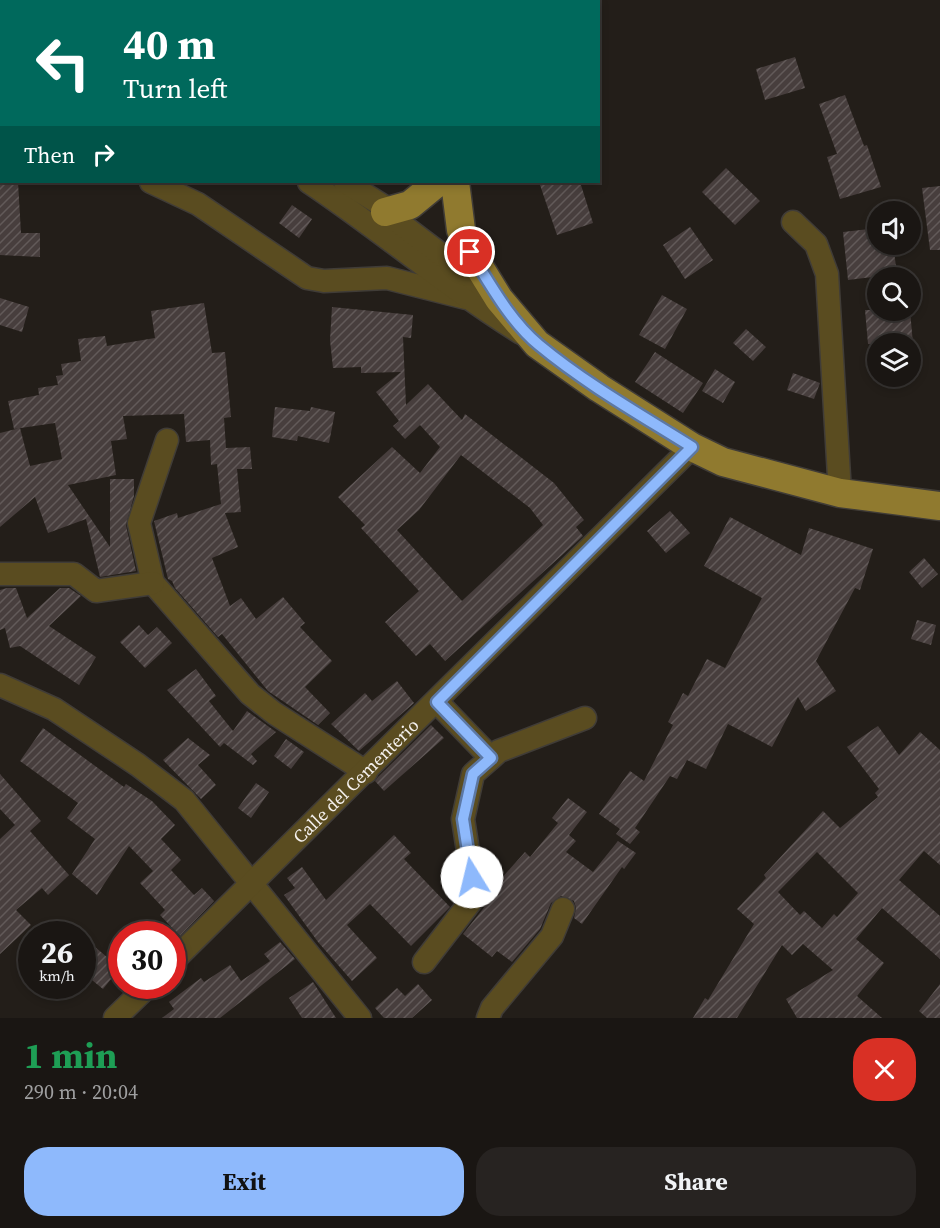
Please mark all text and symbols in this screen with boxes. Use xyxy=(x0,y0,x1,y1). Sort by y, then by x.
text: 40 m xyxy=(123,15,216,73)
icon: left xyxy=(24,24,102,102)
text: Turn left xyxy=(123,70,227,107)
icon: right xyxy=(87,138,120,171)
text: Then xyxy=(24,140,75,170)
map controls xyxy=(867,201,921,387)
button: sound xyxy=(867,201,921,255)
pin xyxy=(444,226,495,277)
icon: arrive xyxy=(453,235,486,268)
button: search xyxy=(867,267,921,321)
button: layers xyxy=(867,333,921,387)
street label: Calle del Cementerio xyxy=(287,712,424,849)
position arrow xyxy=(440,845,504,909)
speed limit sign: 30 xyxy=(108,921,186,999)
text: 26 xyxy=(41,932,73,973)
text: km/h xyxy=(39,965,75,986)
text: 1 min xyxy=(24,1031,117,1080)
button: close xyxy=(853,1038,916,1101)
text: 290 m · 20:04 xyxy=(24,1078,138,1106)
button: Exit xyxy=(24,1147,464,1216)
button: Share xyxy=(476,1147,916,1216)

